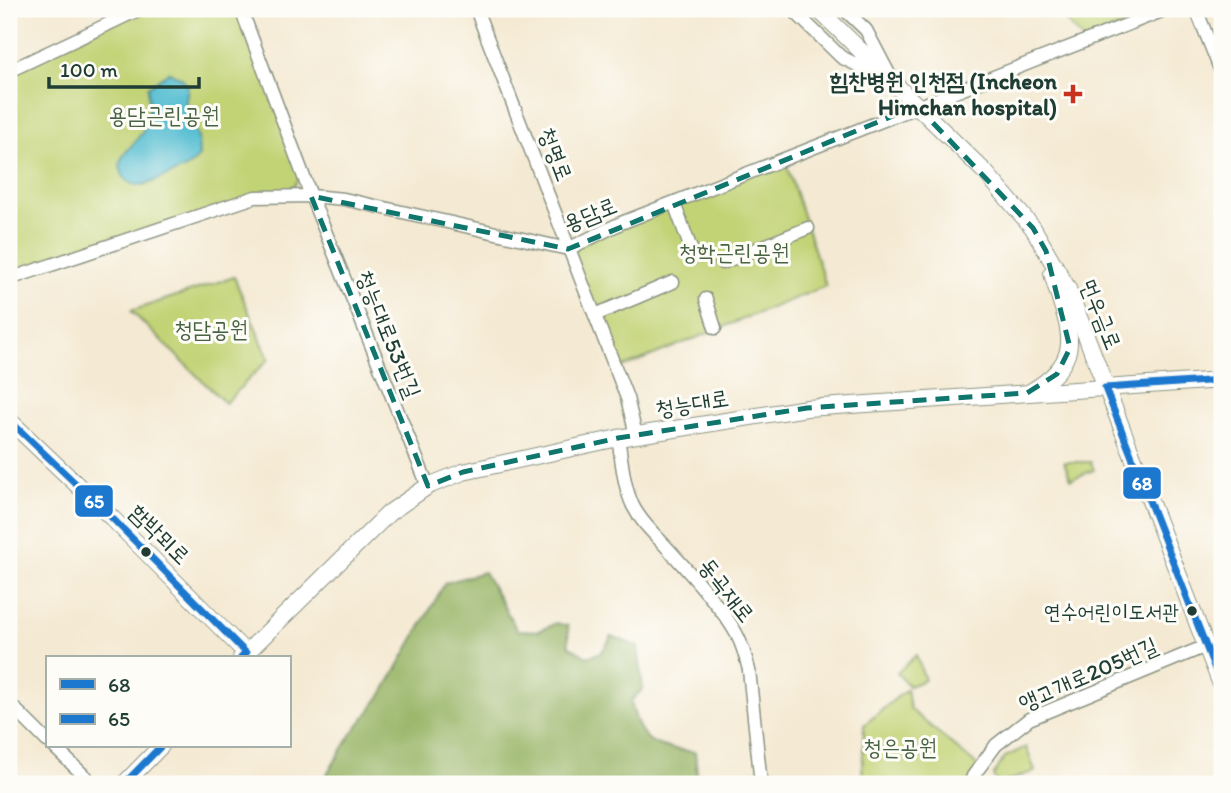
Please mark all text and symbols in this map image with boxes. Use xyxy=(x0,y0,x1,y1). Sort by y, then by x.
scale bar xyxy=(49,46,200,90)
text: 100 m xyxy=(60,57,118,82)
place label: 힘찬병원 인천점 (Incheon Himchan hospital) xyxy=(830,67,1058,121)
marker: 힘찬병원 인천점 (Incheon Himchan hospital) xyxy=(1063,84,1083,104)
park label: 용담근린공원 xyxy=(108,101,220,129)
street label: 청명로 xyxy=(533,123,579,185)
street label: 용담로 xyxy=(559,191,621,237)
park label: 청학근린공원 xyxy=(678,238,790,266)
street label: 청능대로53번길 xyxy=(351,266,427,402)
street label: 먼우금로 xyxy=(1074,274,1128,354)
park label: 청담공원 xyxy=(174,315,248,343)
street label: 청능대로 xyxy=(653,383,731,423)
line badge: 68 xyxy=(1122,466,1162,500)
text: 68 xyxy=(1132,472,1153,495)
line badge: 65 xyxy=(74,484,114,518)
text: 65 xyxy=(84,490,104,513)
street label: 함박뫼로 xyxy=(124,498,196,570)
unlabelled marker xyxy=(139,545,153,559)
street label: 동곡재로 xyxy=(693,552,761,628)
place label: 연수어린이도서관 xyxy=(1044,599,1179,624)
marker: 연수어린이도서관 xyxy=(1185,604,1199,618)
street label: 앵고개로205번길 xyxy=(1014,631,1162,717)
legend xyxy=(46,656,290,748)
text: 68 xyxy=(108,672,131,697)
text: 65 xyxy=(108,706,130,731)
park label: 청은공원 xyxy=(863,733,937,761)

